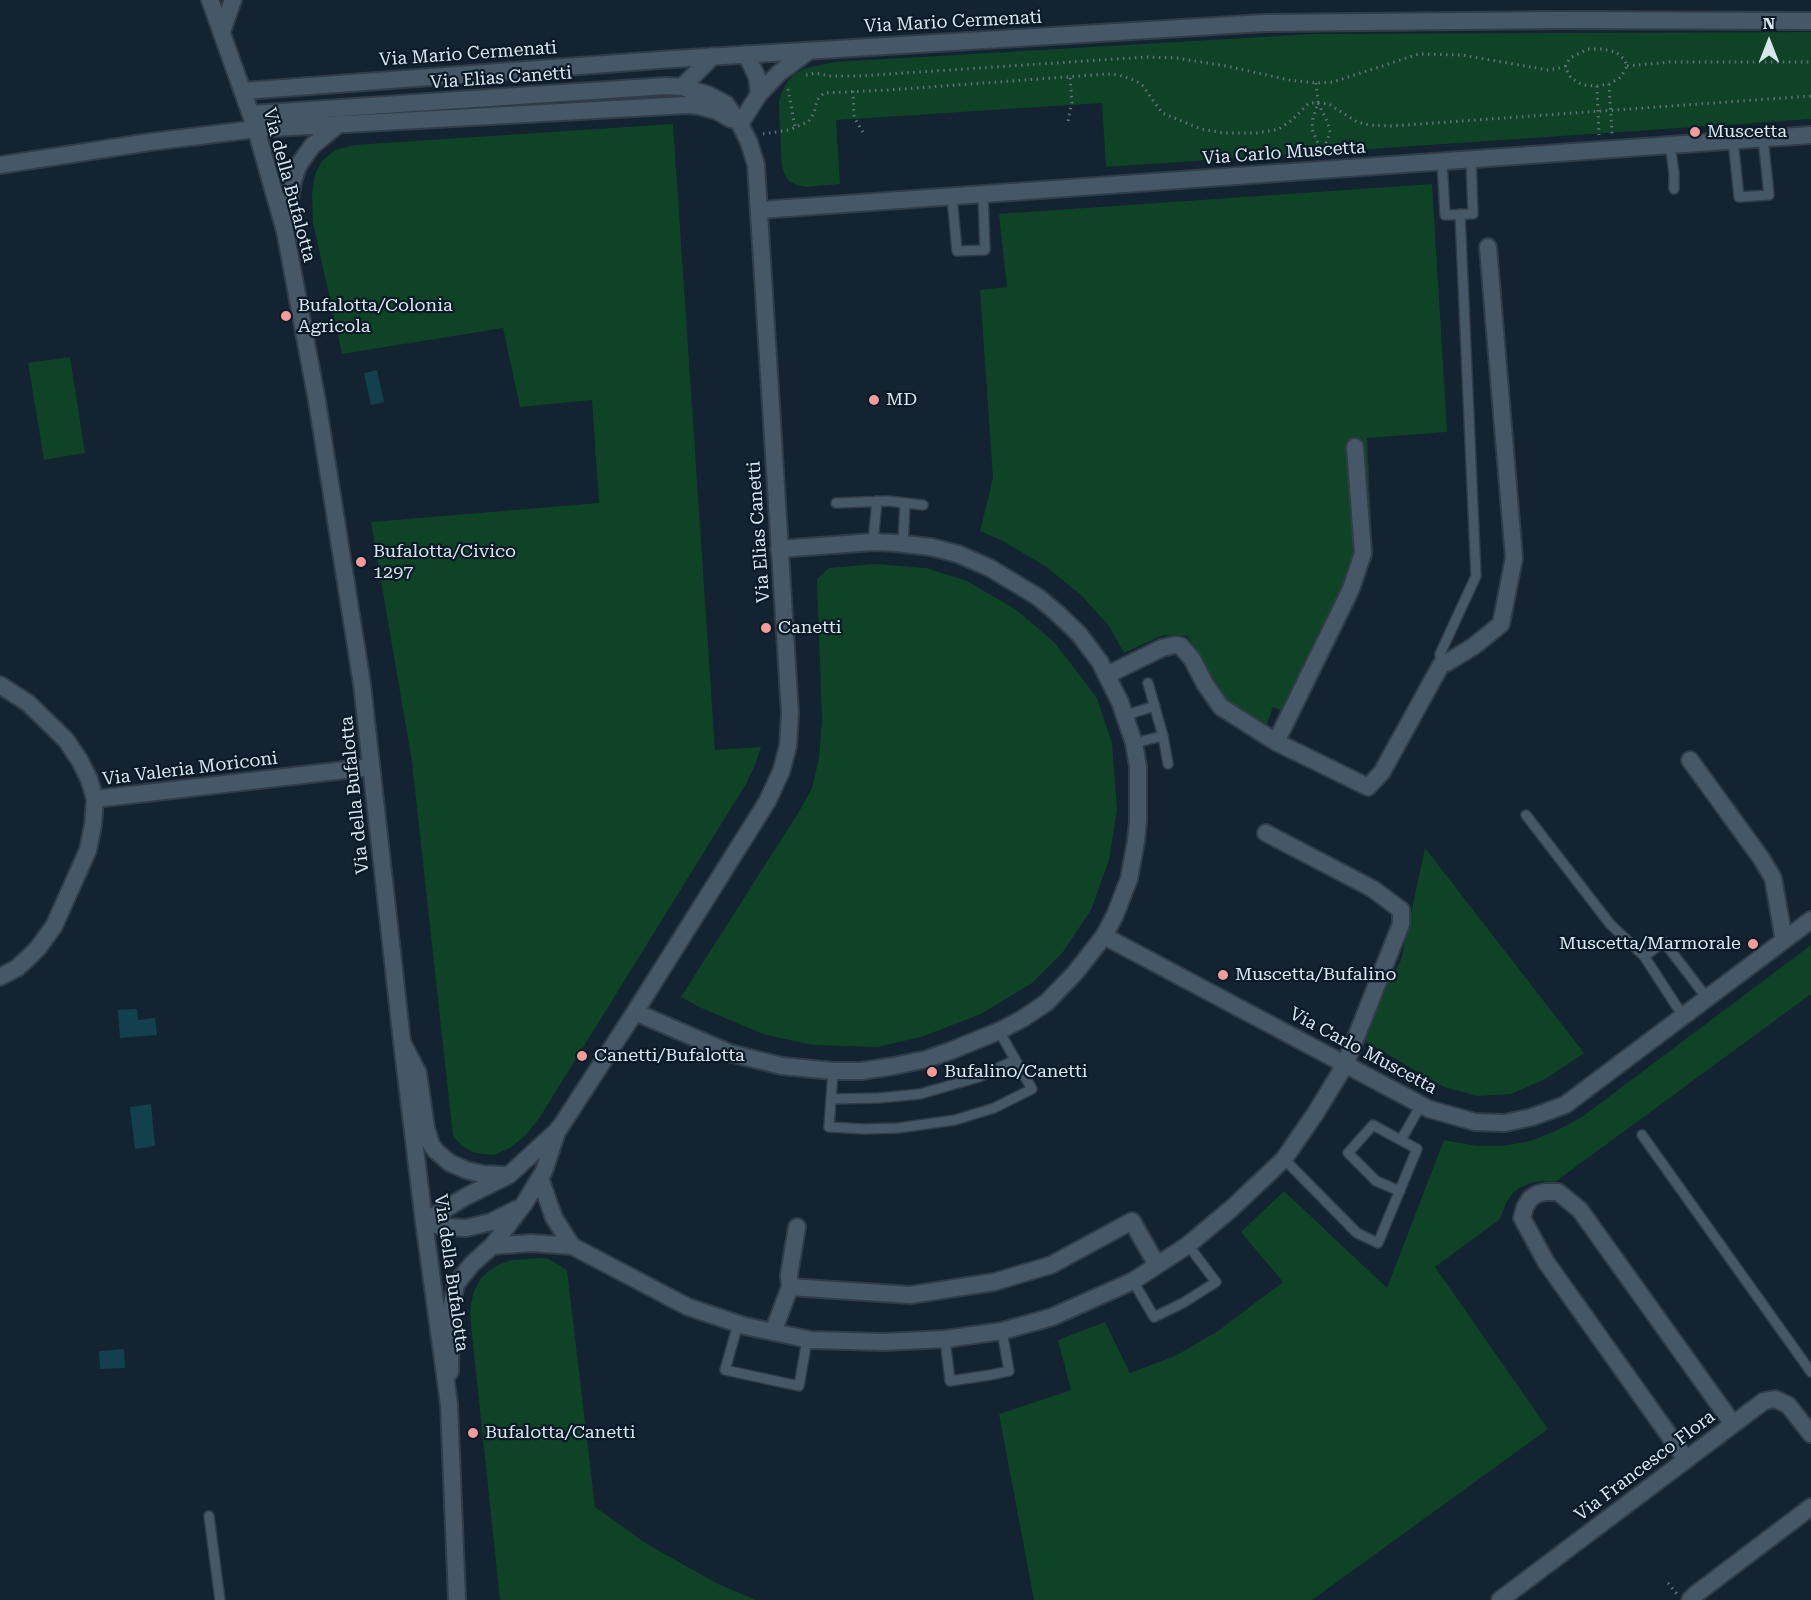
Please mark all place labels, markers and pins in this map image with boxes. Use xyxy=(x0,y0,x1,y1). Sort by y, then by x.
place label: Muscetta xyxy=(1707,121,1787,143)
marker: Muscetta xyxy=(1688,125,1702,139)
place label: Bufalotta/Colonia Agricola xyxy=(298,295,453,338)
marker: Bufalotta/Colonia Agricola xyxy=(279,309,293,323)
place label: MD xyxy=(886,389,917,411)
marker: MD xyxy=(867,393,881,407)
place label: Bufalotta/Civico 1297 xyxy=(373,541,516,584)
marker: Bufalotta/Civico 1297 xyxy=(354,555,368,569)
place label: Canetti xyxy=(778,617,842,639)
marker: Canetti xyxy=(759,621,773,635)
place label: Muscetta/Marmorale xyxy=(1559,933,1741,955)
marker: Muscetta/Marmorale xyxy=(1746,937,1760,951)
place label: Muscetta/Bufalino xyxy=(1235,964,1397,986)
marker: Muscetta/Bufalino xyxy=(1216,968,1230,982)
place label: Canetti/Bufalotta xyxy=(594,1045,745,1067)
marker: Canetti/Bufalotta xyxy=(575,1049,589,1063)
place label: Bufalino/Canetti xyxy=(944,1061,1088,1083)
marker: Bufalino/Canetti xyxy=(925,1065,939,1079)
place label: Bufalotta/Canetti xyxy=(485,1422,635,1444)
marker: Bufalotta/Canetti xyxy=(466,1426,480,1440)

